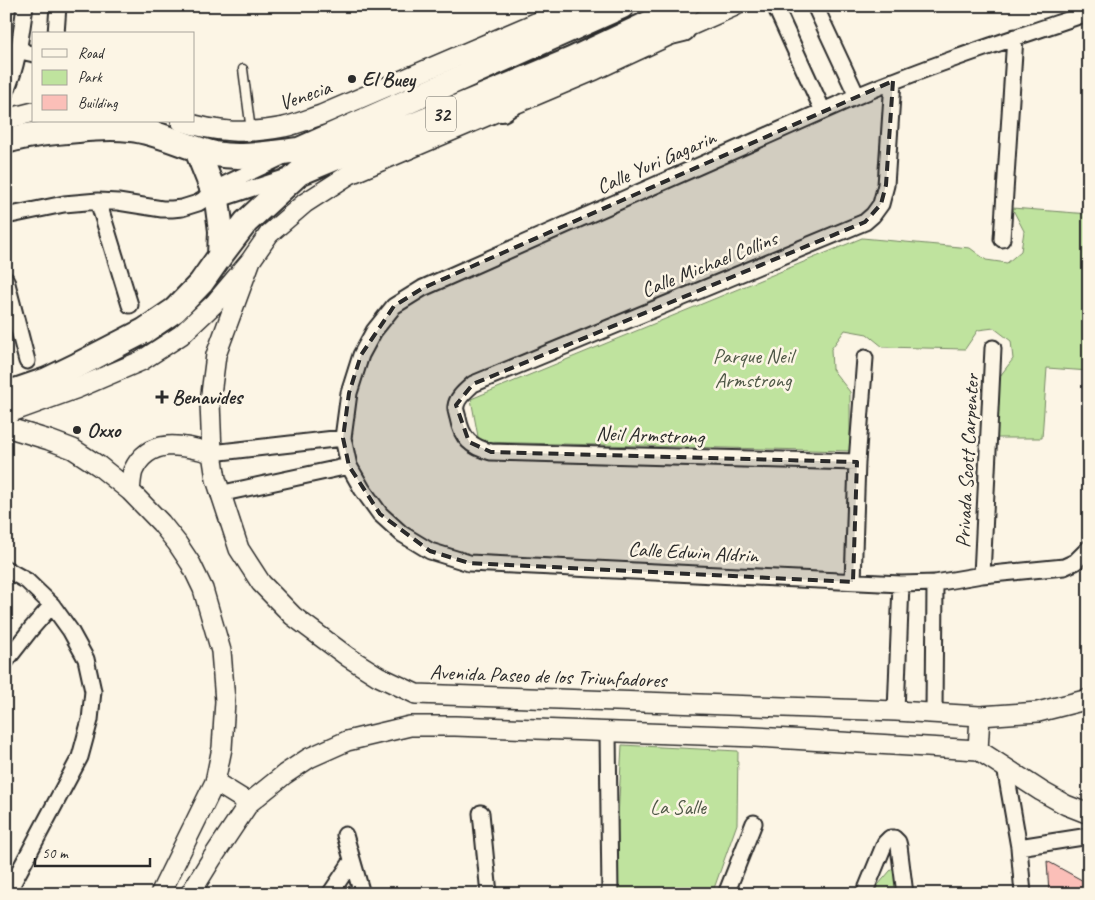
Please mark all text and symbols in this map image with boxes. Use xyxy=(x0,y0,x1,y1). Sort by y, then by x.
legend xyxy=(32,32,195,122)
text: Road xyxy=(78,44,105,63)
place label: El Buey xyxy=(362,66,417,93)
text: Park xyxy=(78,68,103,87)
street label: Venecia xyxy=(276,73,336,116)
marker: El Buey xyxy=(346,73,358,85)
text: Building xyxy=(78,94,118,113)
road number: 32 xyxy=(426,96,456,132)
street label: Calle Yuri Gagarin xyxy=(592,124,721,200)
street label: Calle Michael Collins xyxy=(637,224,782,303)
park label: Parque Neil Armstrong xyxy=(713,343,797,393)
street label: Privada Scott Carpenter xyxy=(949,372,985,549)
place label: Benavides xyxy=(172,384,245,410)
marker: Benavides xyxy=(156,391,168,403)
place label: Oxxo xyxy=(87,417,122,443)
street label: Neil Armstrong xyxy=(596,420,706,450)
marker: Oxxo xyxy=(71,424,83,436)
street label: Calle Edwin Aldrin xyxy=(627,536,760,568)
street label: Avenida Paseo de los Triunfadores xyxy=(429,659,668,693)
park label: La Salle xyxy=(650,794,707,820)
scale bar xyxy=(35,835,150,867)
text: 50 m xyxy=(42,844,69,863)

